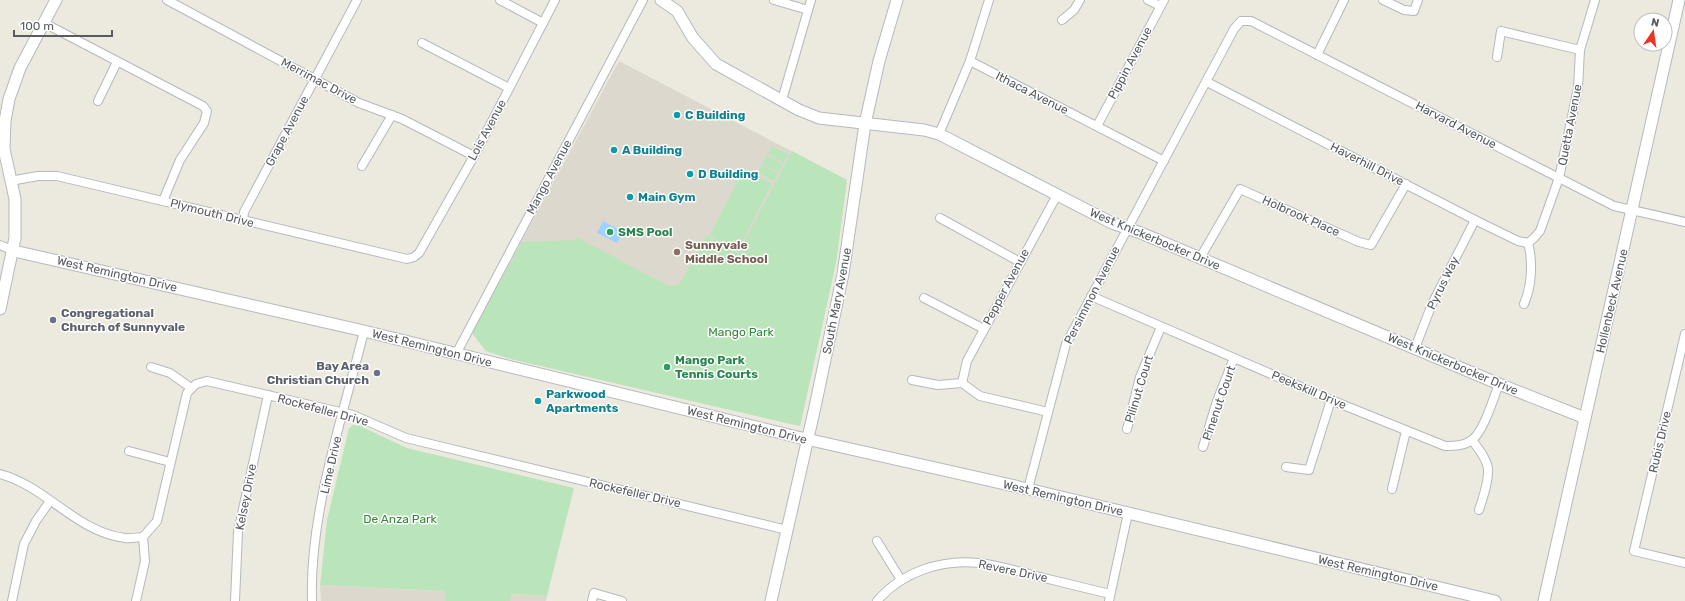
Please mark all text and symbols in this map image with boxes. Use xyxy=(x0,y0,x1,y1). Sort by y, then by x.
scale bar xyxy=(14,12,112,38)
north arrow xyxy=(1633,12,1673,52)
text: N xyxy=(1650,16,1661,30)
text: 100 m xyxy=(20,19,54,33)
street label: Pippin Avenue xyxy=(1105,24,1155,101)
street label: Merrimac Drive xyxy=(279,55,360,107)
street label: Ithaca Avenue xyxy=(993,69,1071,117)
street label: Quetta Avenue xyxy=(1555,83,1585,167)
street label: Grape Avenue xyxy=(263,93,312,169)
street label: Lois Avenue xyxy=(465,97,509,163)
street label: Harvard Avenue xyxy=(1413,99,1499,152)
place label: C Building xyxy=(685,108,745,122)
marker: C Building xyxy=(672,110,682,120)
street label: Mango Avenue xyxy=(524,137,575,217)
street label: Haverhill Drive xyxy=(1328,139,1406,189)
place label: A Building xyxy=(622,143,682,157)
marker: A Building xyxy=(609,145,619,155)
place label: D Building xyxy=(698,167,758,181)
marker: D Building xyxy=(685,169,695,179)
place label: Main Gym xyxy=(638,190,696,204)
marker: Main Gym xyxy=(625,192,635,202)
street label: Holbrook Place xyxy=(1260,193,1342,239)
street label: Plymouth Drive xyxy=(169,196,256,230)
street label: West Knickerbocker Drive xyxy=(1088,205,1223,273)
place label: SMS Pool xyxy=(618,225,673,239)
marker: SMS Pool xyxy=(605,227,615,237)
place label: Sunnyvale Middle School xyxy=(685,238,768,266)
street label: Persimmon Avenue xyxy=(1061,243,1123,346)
street label: South Mary Avenue xyxy=(820,246,854,355)
street label: Pepper Avenue xyxy=(980,246,1032,328)
marker: Sunnyvale Middle School xyxy=(672,247,682,257)
street label: Hollenbeck Avenue xyxy=(1593,247,1631,354)
street label: West Remington Drive xyxy=(55,253,179,295)
street label: Pyrus Way xyxy=(1424,254,1462,312)
place label: Congregational Church of Sunnyvale xyxy=(61,306,185,334)
marker: Congregational Church of Sunnyvale xyxy=(48,315,58,325)
park label: Mango Park xyxy=(708,325,774,339)
street label: West Remington Drive xyxy=(371,326,494,370)
street label: West Knickerbocker Drive xyxy=(1386,330,1521,398)
place label: Mango Park Tennis Courts xyxy=(675,353,758,381)
street label: Pilinut Court xyxy=(1122,353,1156,424)
place label: Bay Area Christian Church xyxy=(267,359,369,387)
marker: Mango Park Tennis Courts xyxy=(662,362,672,372)
street label: Pinenut Court xyxy=(1200,364,1238,442)
marker: Bay Area Christian Church xyxy=(372,368,382,378)
street label: Peekskill Drive xyxy=(1269,368,1349,412)
place label: Parkwood Apartments xyxy=(546,387,619,415)
street label: Rockefeller Drive xyxy=(276,391,370,429)
marker: Parkwood Apartments xyxy=(533,396,543,406)
street label: West Remington Drive xyxy=(686,403,809,447)
street label: Rubis Drive xyxy=(1646,409,1674,474)
street label: Lime Drive xyxy=(318,434,345,495)
street label: Kelsey Drive xyxy=(233,462,259,531)
street label: Rockefeller Drive xyxy=(588,476,683,510)
street label: West Remington Drive xyxy=(1001,477,1125,519)
park label: De Anza Park xyxy=(363,512,438,526)
street label: West Remington Drive xyxy=(1316,552,1440,594)
street label: Revere Drive xyxy=(977,557,1049,585)

